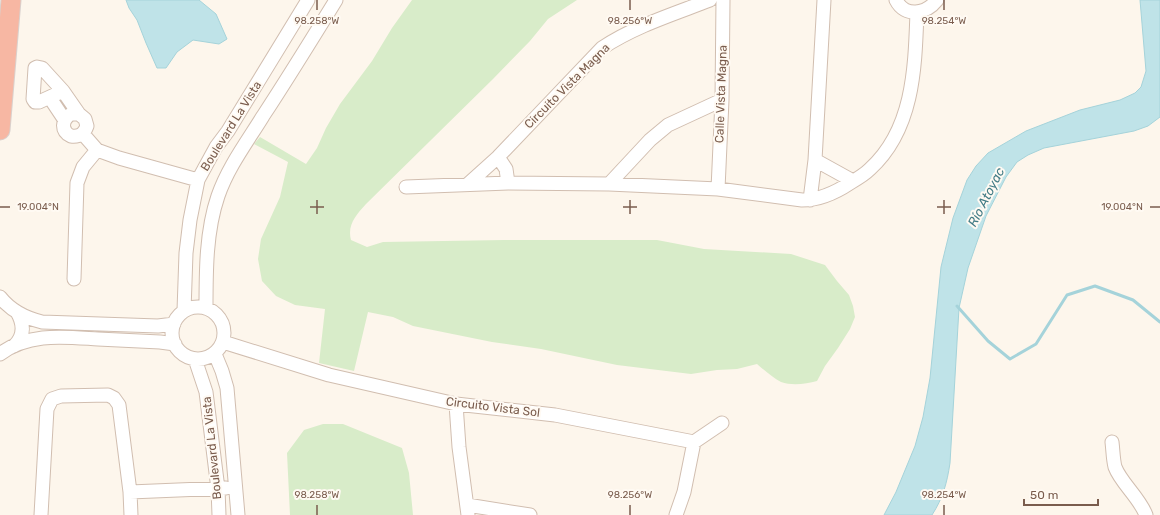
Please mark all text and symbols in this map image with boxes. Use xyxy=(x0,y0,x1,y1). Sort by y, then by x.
text: 98.258°W xyxy=(295,15,339,27)
text: 98.256°W xyxy=(608,15,652,27)
text: 98.254°W xyxy=(922,15,966,27)
street label: Circuito Vista Magna xyxy=(522,41,612,131)
street label: Calle Vista Magna xyxy=(712,45,730,143)
street label: Boulevard La Vista xyxy=(198,79,264,173)
water label: Río Atoyac xyxy=(965,165,1007,229)
text: 19.004°N xyxy=(17,201,59,213)
text: 19.004°N xyxy=(1101,201,1143,213)
street label: Circuito Vista Sol xyxy=(445,394,541,420)
street label: Boulevard La Vista xyxy=(200,396,224,500)
scale bar xyxy=(1024,481,1098,507)
text: 50 m xyxy=(1030,488,1058,502)
text: 98.258°W xyxy=(295,489,339,501)
text: 98.256°W xyxy=(608,489,652,501)
text: 98.254°W xyxy=(922,489,966,501)

